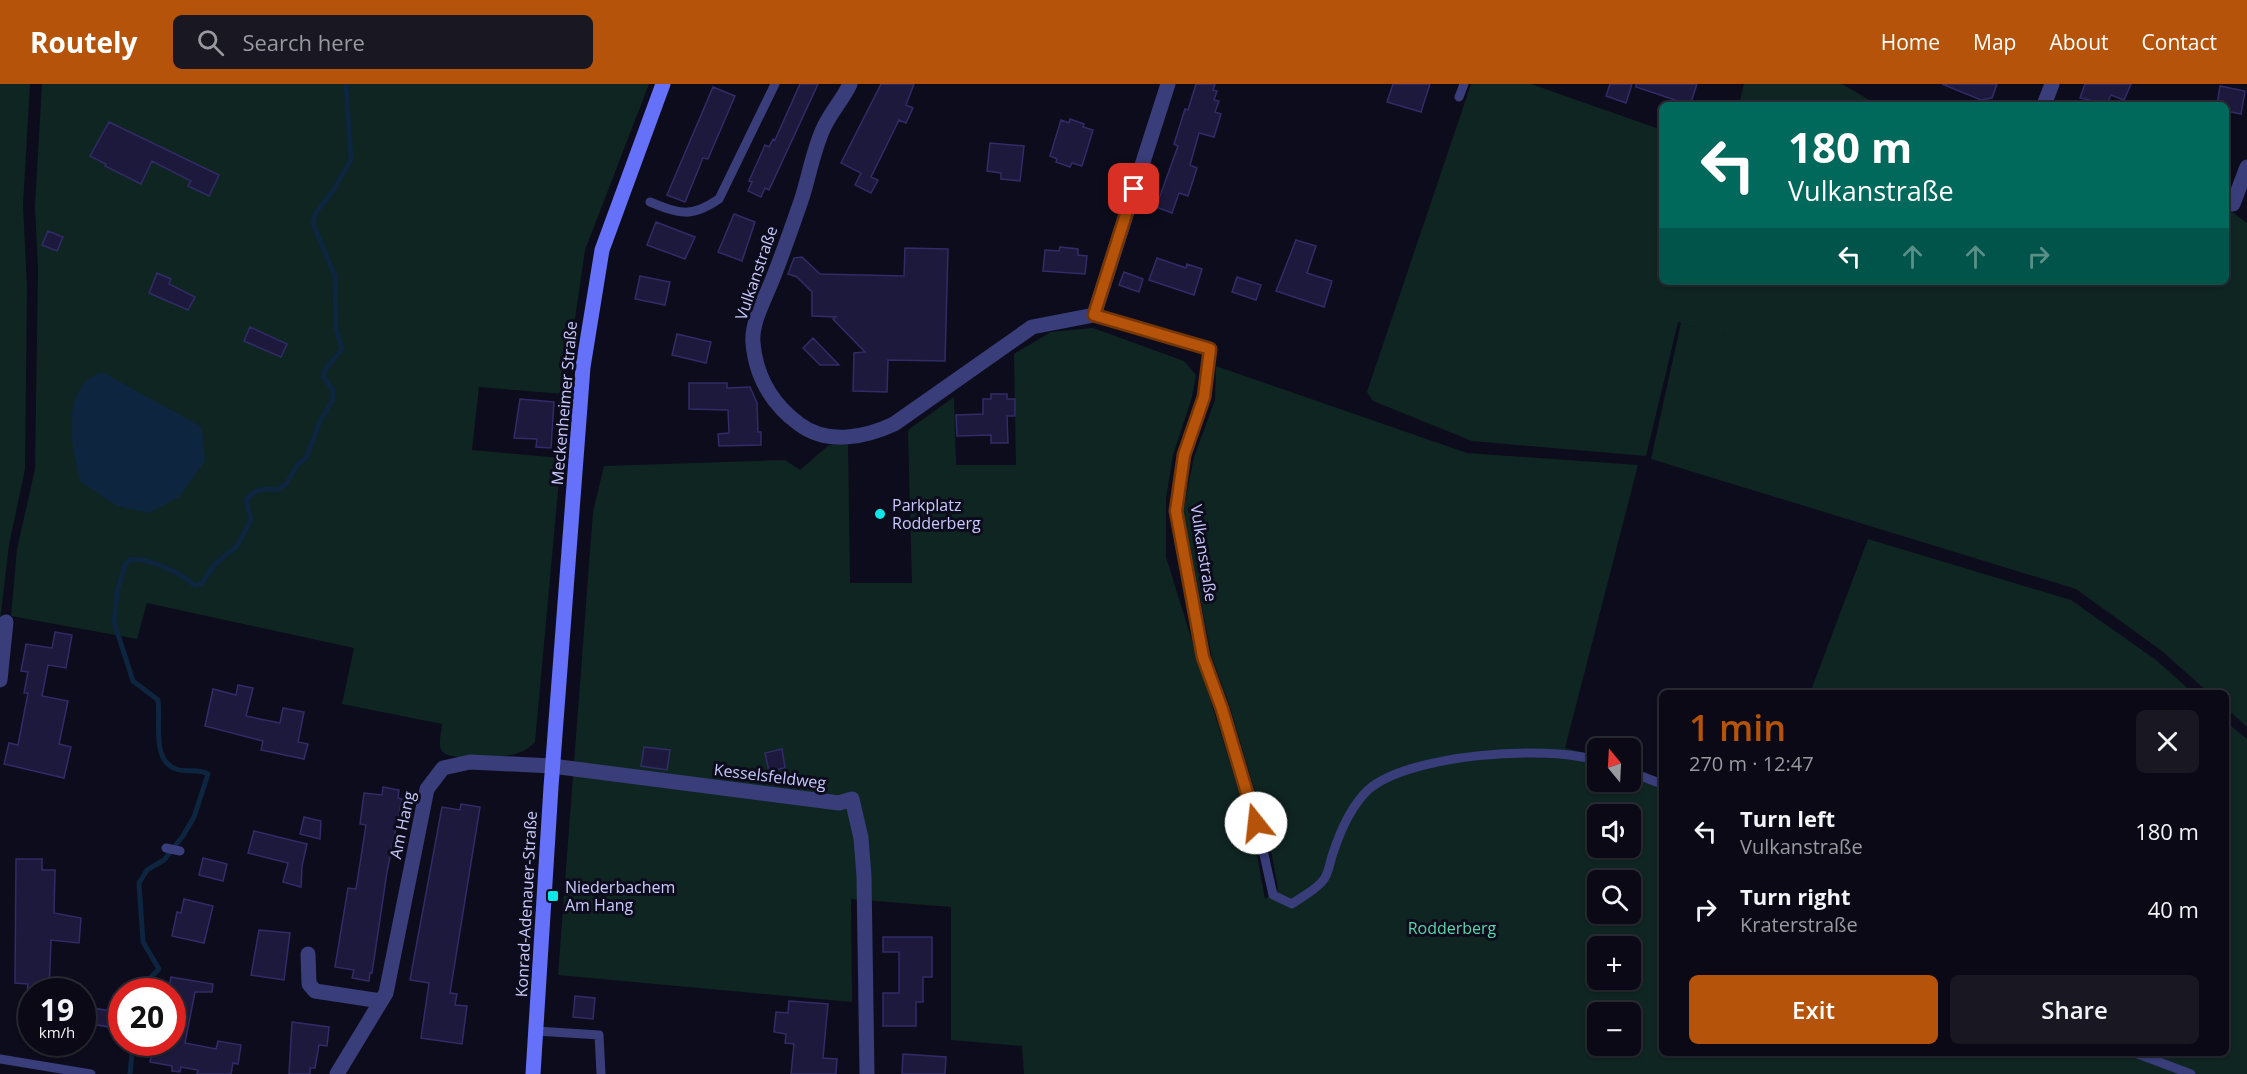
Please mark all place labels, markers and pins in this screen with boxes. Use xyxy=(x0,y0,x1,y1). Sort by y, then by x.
pin xyxy=(1108,163,1159,214)
place label: Parkplatz Rodderberg xyxy=(892,494,981,534)
marker: Parkplatz Rodderberg xyxy=(873,507,887,521)
place label: Niederbachem Am Hang xyxy=(565,876,675,916)
marker: Niederbachem Am Hang xyxy=(546,889,560,903)

